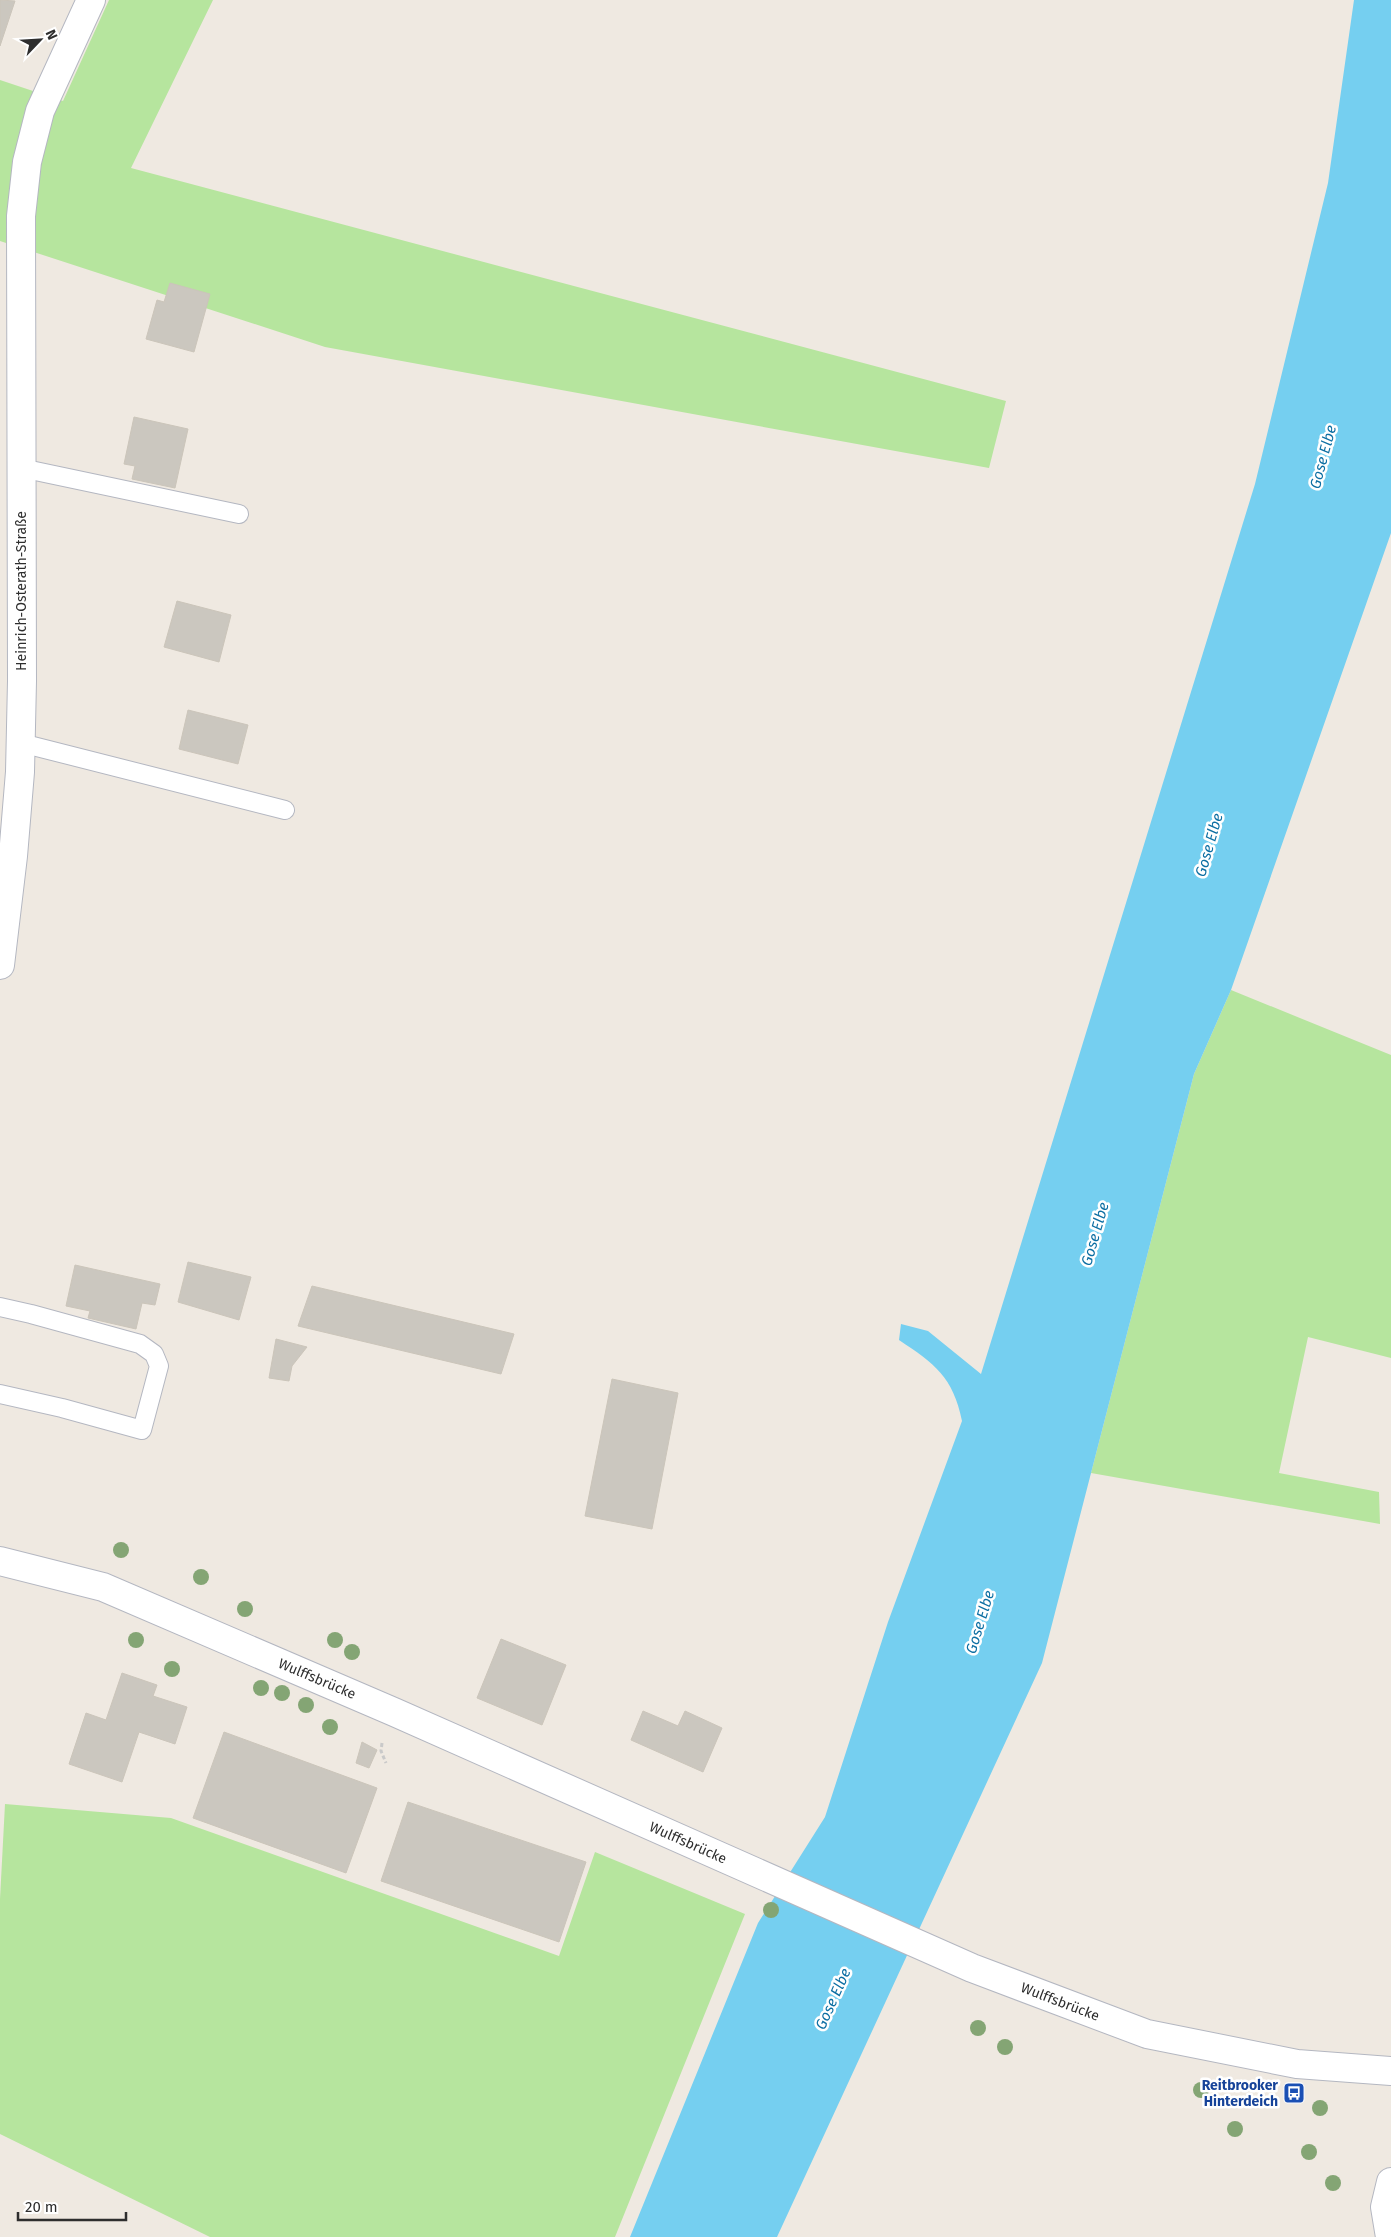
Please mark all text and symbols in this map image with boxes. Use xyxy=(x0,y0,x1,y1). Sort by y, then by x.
north arrow xyxy=(15,15,65,65)
text: N xyxy=(42,27,61,43)
water label: Gose Elbe xyxy=(1306,423,1340,491)
street label: Heinrich-Osterath-Straße xyxy=(13,511,30,671)
water label: Gose Elbe xyxy=(1191,811,1227,879)
water label: Gose Elbe xyxy=(1077,1200,1113,1268)
water label: Gose Elbe xyxy=(962,1588,998,1656)
street label: Wulffsbrücke xyxy=(276,1655,358,1703)
street label: Wulffsbrücke xyxy=(647,1818,729,1868)
water label: Gose Elbe xyxy=(812,1965,855,2032)
street label: Wulffsbrücke xyxy=(1018,1979,1102,2025)
place label: Reitbrooker Hinterdeich xyxy=(1202,2077,1278,2110)
bus stop icon: Reitbrooker Hinterdeich xyxy=(1282,2081,1306,2105)
scale bar xyxy=(18,2190,125,2222)
text: 20 m xyxy=(25,2198,58,2216)

